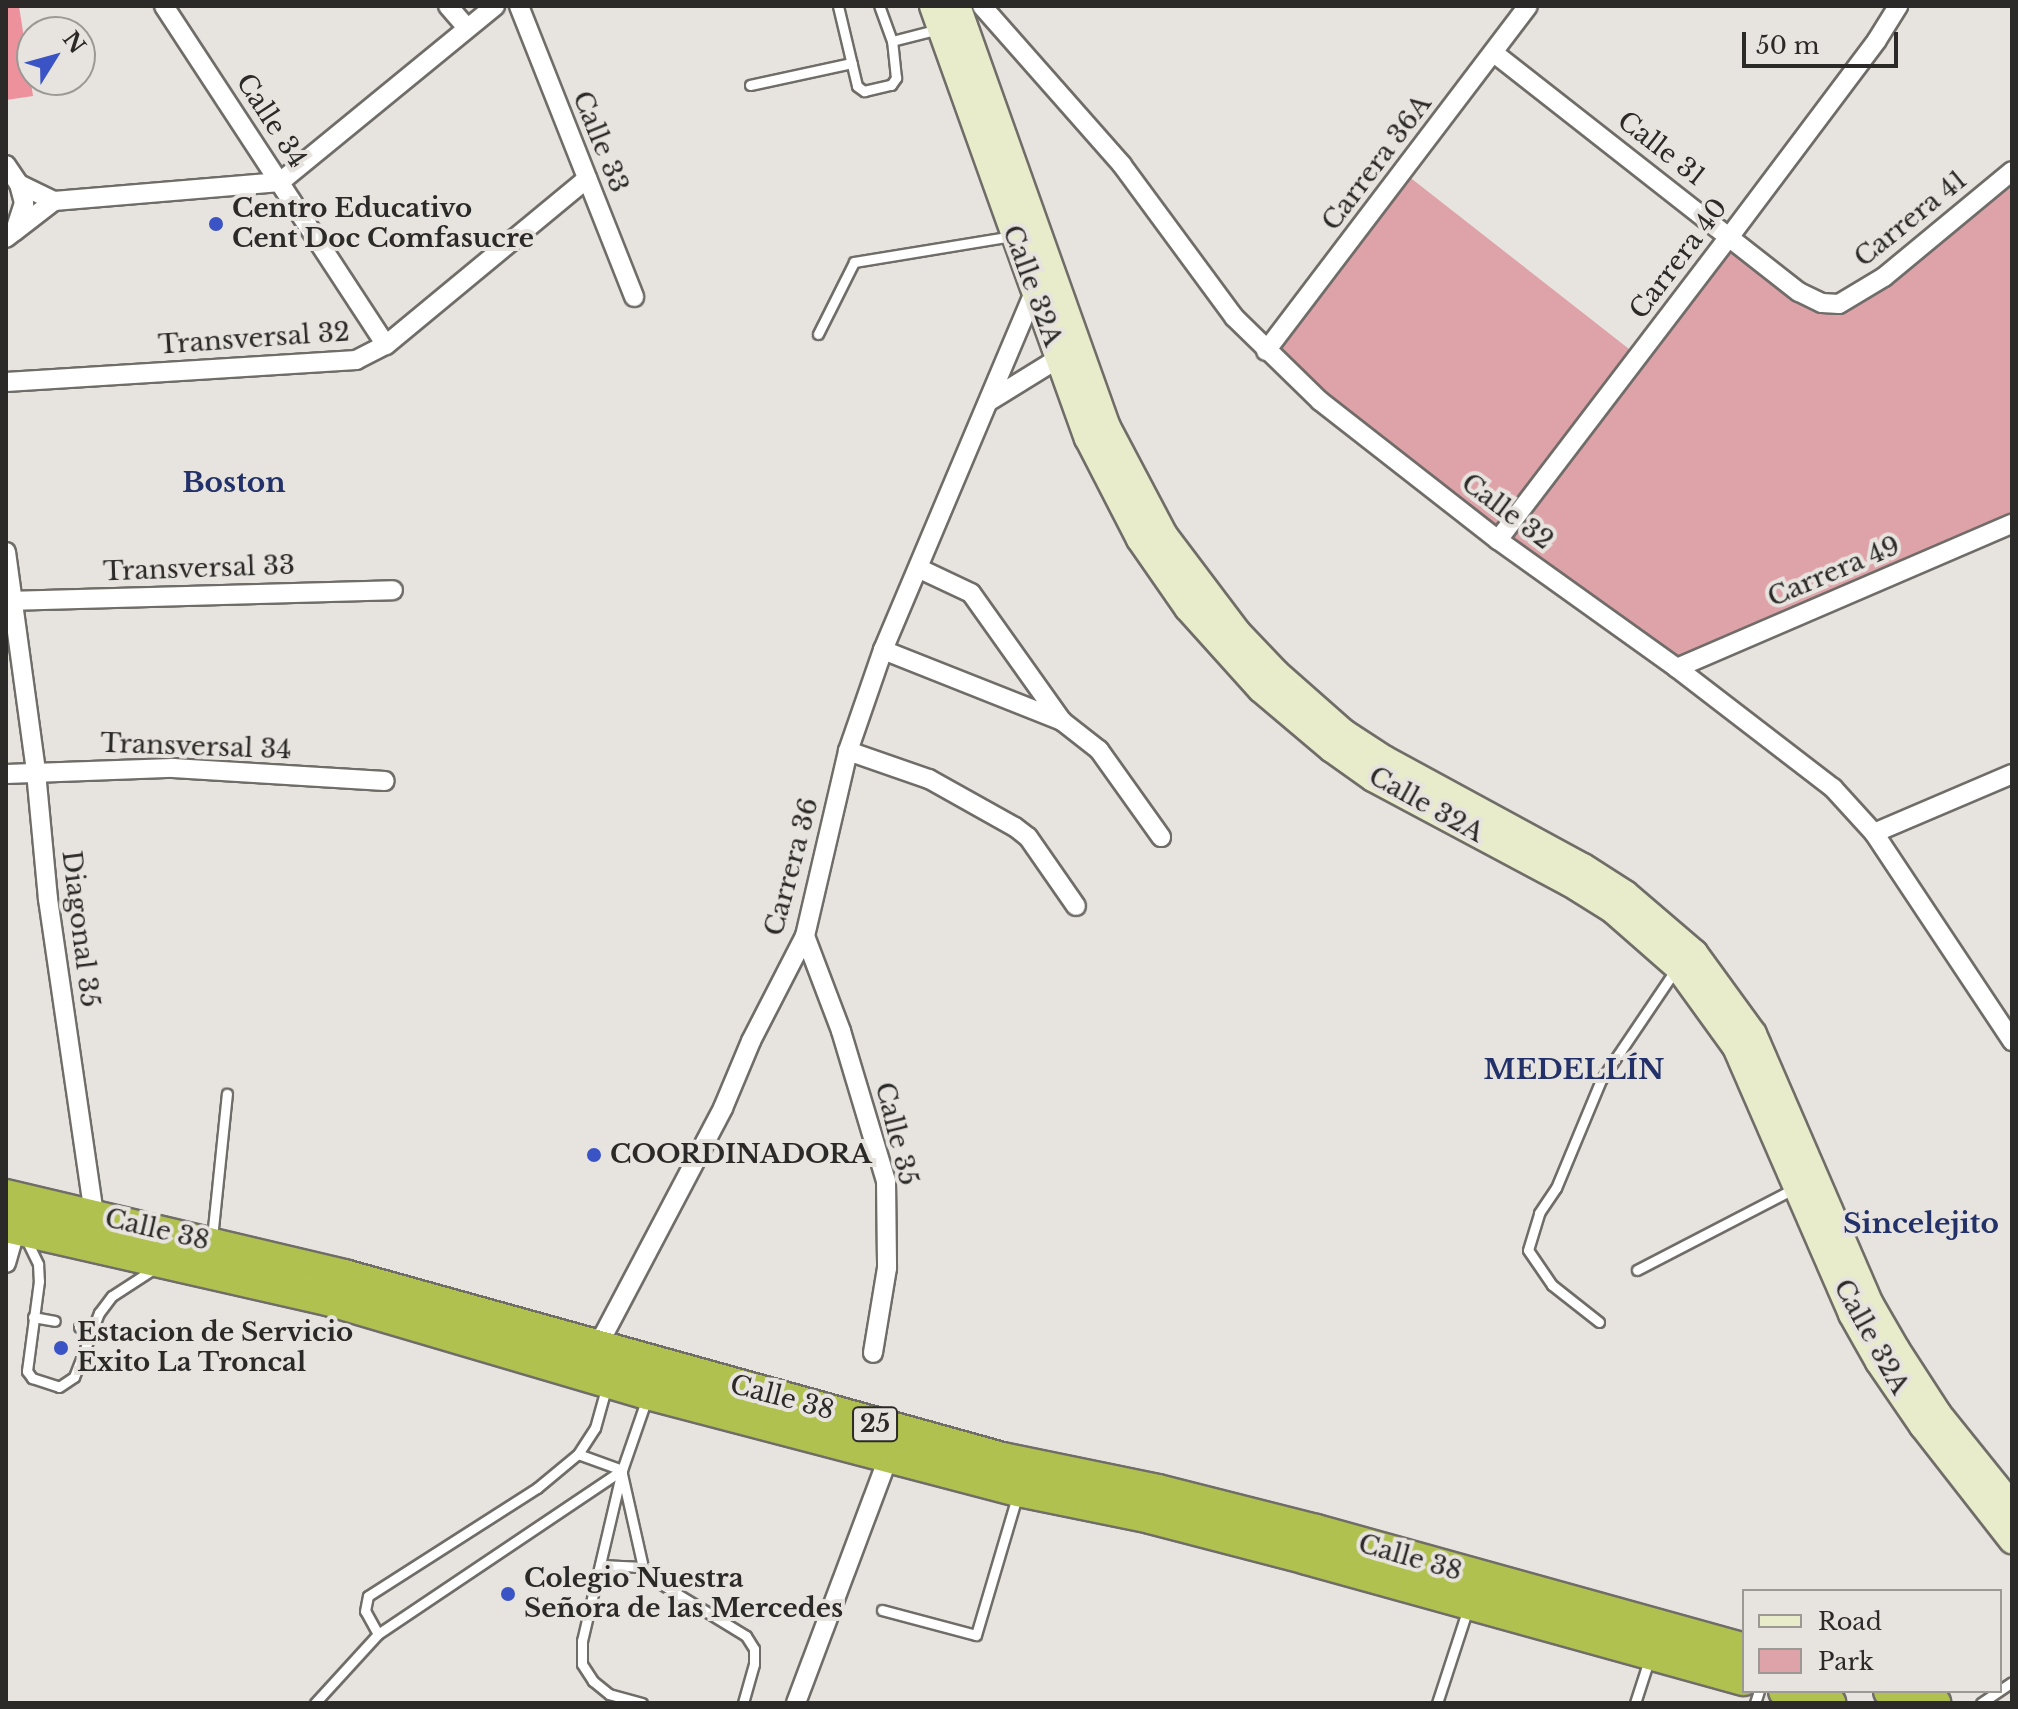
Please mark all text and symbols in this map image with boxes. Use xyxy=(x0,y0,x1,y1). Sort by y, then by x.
north arrow xyxy=(16,16,96,96)
scale bar xyxy=(1746,16,1902,66)
text: N xyxy=(57,26,91,59)
text: 50 m xyxy=(1756,31,1819,60)
street label: Calle 34 xyxy=(229,68,313,174)
street label: Calle 33 xyxy=(566,87,634,197)
street label: Carrera 36A xyxy=(1316,89,1438,237)
street label: Calle 31 xyxy=(1611,105,1711,193)
street label: Carrera 41 xyxy=(1848,164,1974,274)
place label: Centro Educativo Cent Doc Comfasucre xyxy=(232,193,534,254)
street label: Carrera 40 xyxy=(1624,193,1734,325)
marker: Centro Educativo Cent Doc Comfasucre xyxy=(207,215,225,233)
street label: Calle 32A xyxy=(996,221,1068,351)
street label: Transversal 32 xyxy=(157,317,351,361)
district label: Boston xyxy=(182,466,286,500)
street label: Calle 32 xyxy=(1455,467,1559,557)
street label: Carrera 49 xyxy=(1763,530,1905,614)
street label: Transversal 33 xyxy=(103,550,295,588)
street label: Transversal 34 xyxy=(100,728,292,766)
street label: Calle 32A xyxy=(1363,761,1489,849)
street label: Carrera 36 xyxy=(759,795,825,939)
street label: Diagonal 35 xyxy=(55,849,105,1009)
district label: MEDELLÍN xyxy=(1484,1053,1664,1087)
street label: Calle 35 xyxy=(868,1079,924,1189)
place label: COORDINADORA xyxy=(610,1139,871,1171)
marker: COORDINADORA xyxy=(585,1146,603,1164)
street label: Calle 38 xyxy=(102,1203,212,1257)
district label: Sincelejito xyxy=(1843,1207,1999,1241)
street label: Calle 32A xyxy=(1827,1274,1915,1400)
place label: Estacion de Servicio Exito La Troncal xyxy=(77,1317,353,1378)
marker: Estacion de Servicio Exito La Troncal xyxy=(52,1339,70,1357)
street label: Calle 38 xyxy=(727,1369,837,1427)
road number: 25 xyxy=(851,1404,899,1444)
street label: Calle 38 xyxy=(1355,1528,1465,1588)
place label: Colegio Nuestra Señora de las Mercedes xyxy=(524,1563,843,1624)
marker: Colegio Nuestra Señora de las Mercedes xyxy=(499,1585,517,1603)
legend xyxy=(1742,1589,2002,1693)
text: Road xyxy=(1818,1607,1882,1636)
text: Park xyxy=(1818,1647,1874,1676)

